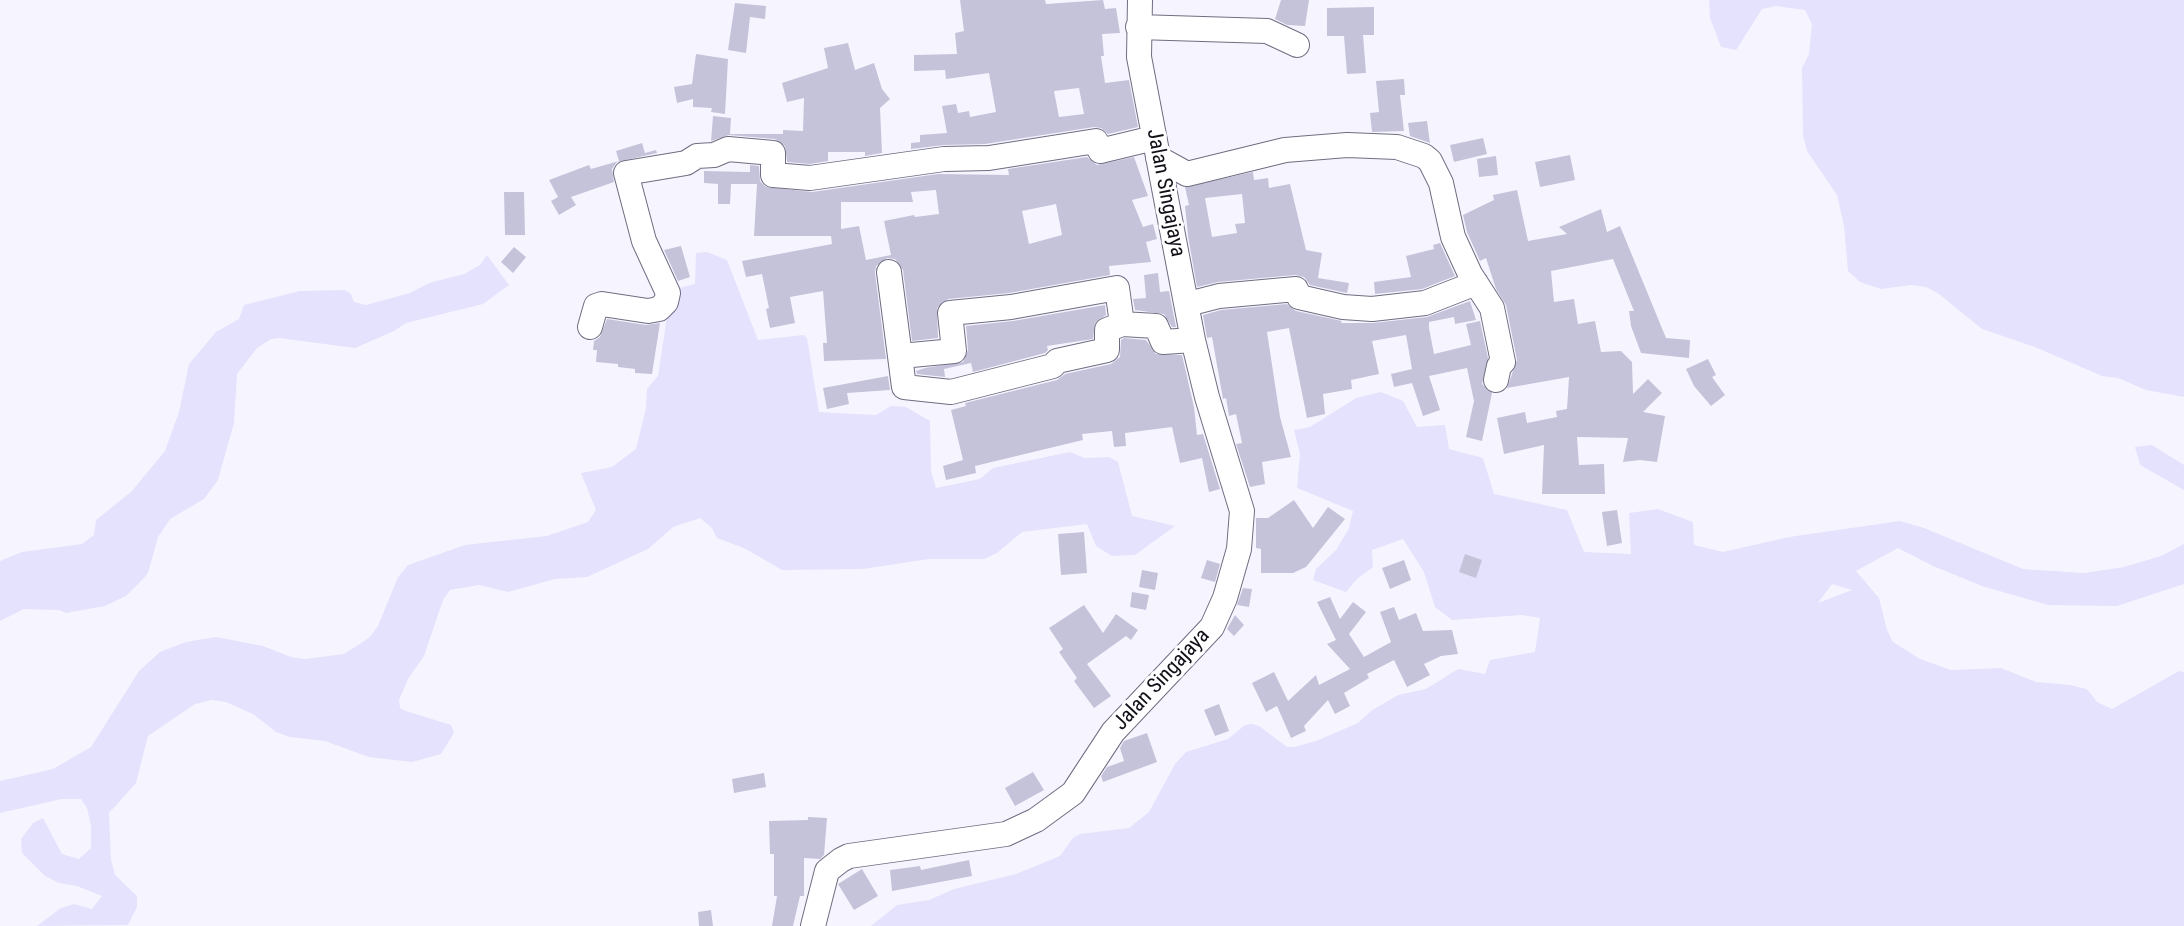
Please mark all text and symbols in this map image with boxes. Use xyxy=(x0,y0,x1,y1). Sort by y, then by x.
street label: Jalan Singajaya xyxy=(1140,127,1190,259)
street label: Jalan Singajaya xyxy=(1109,624,1215,736)

